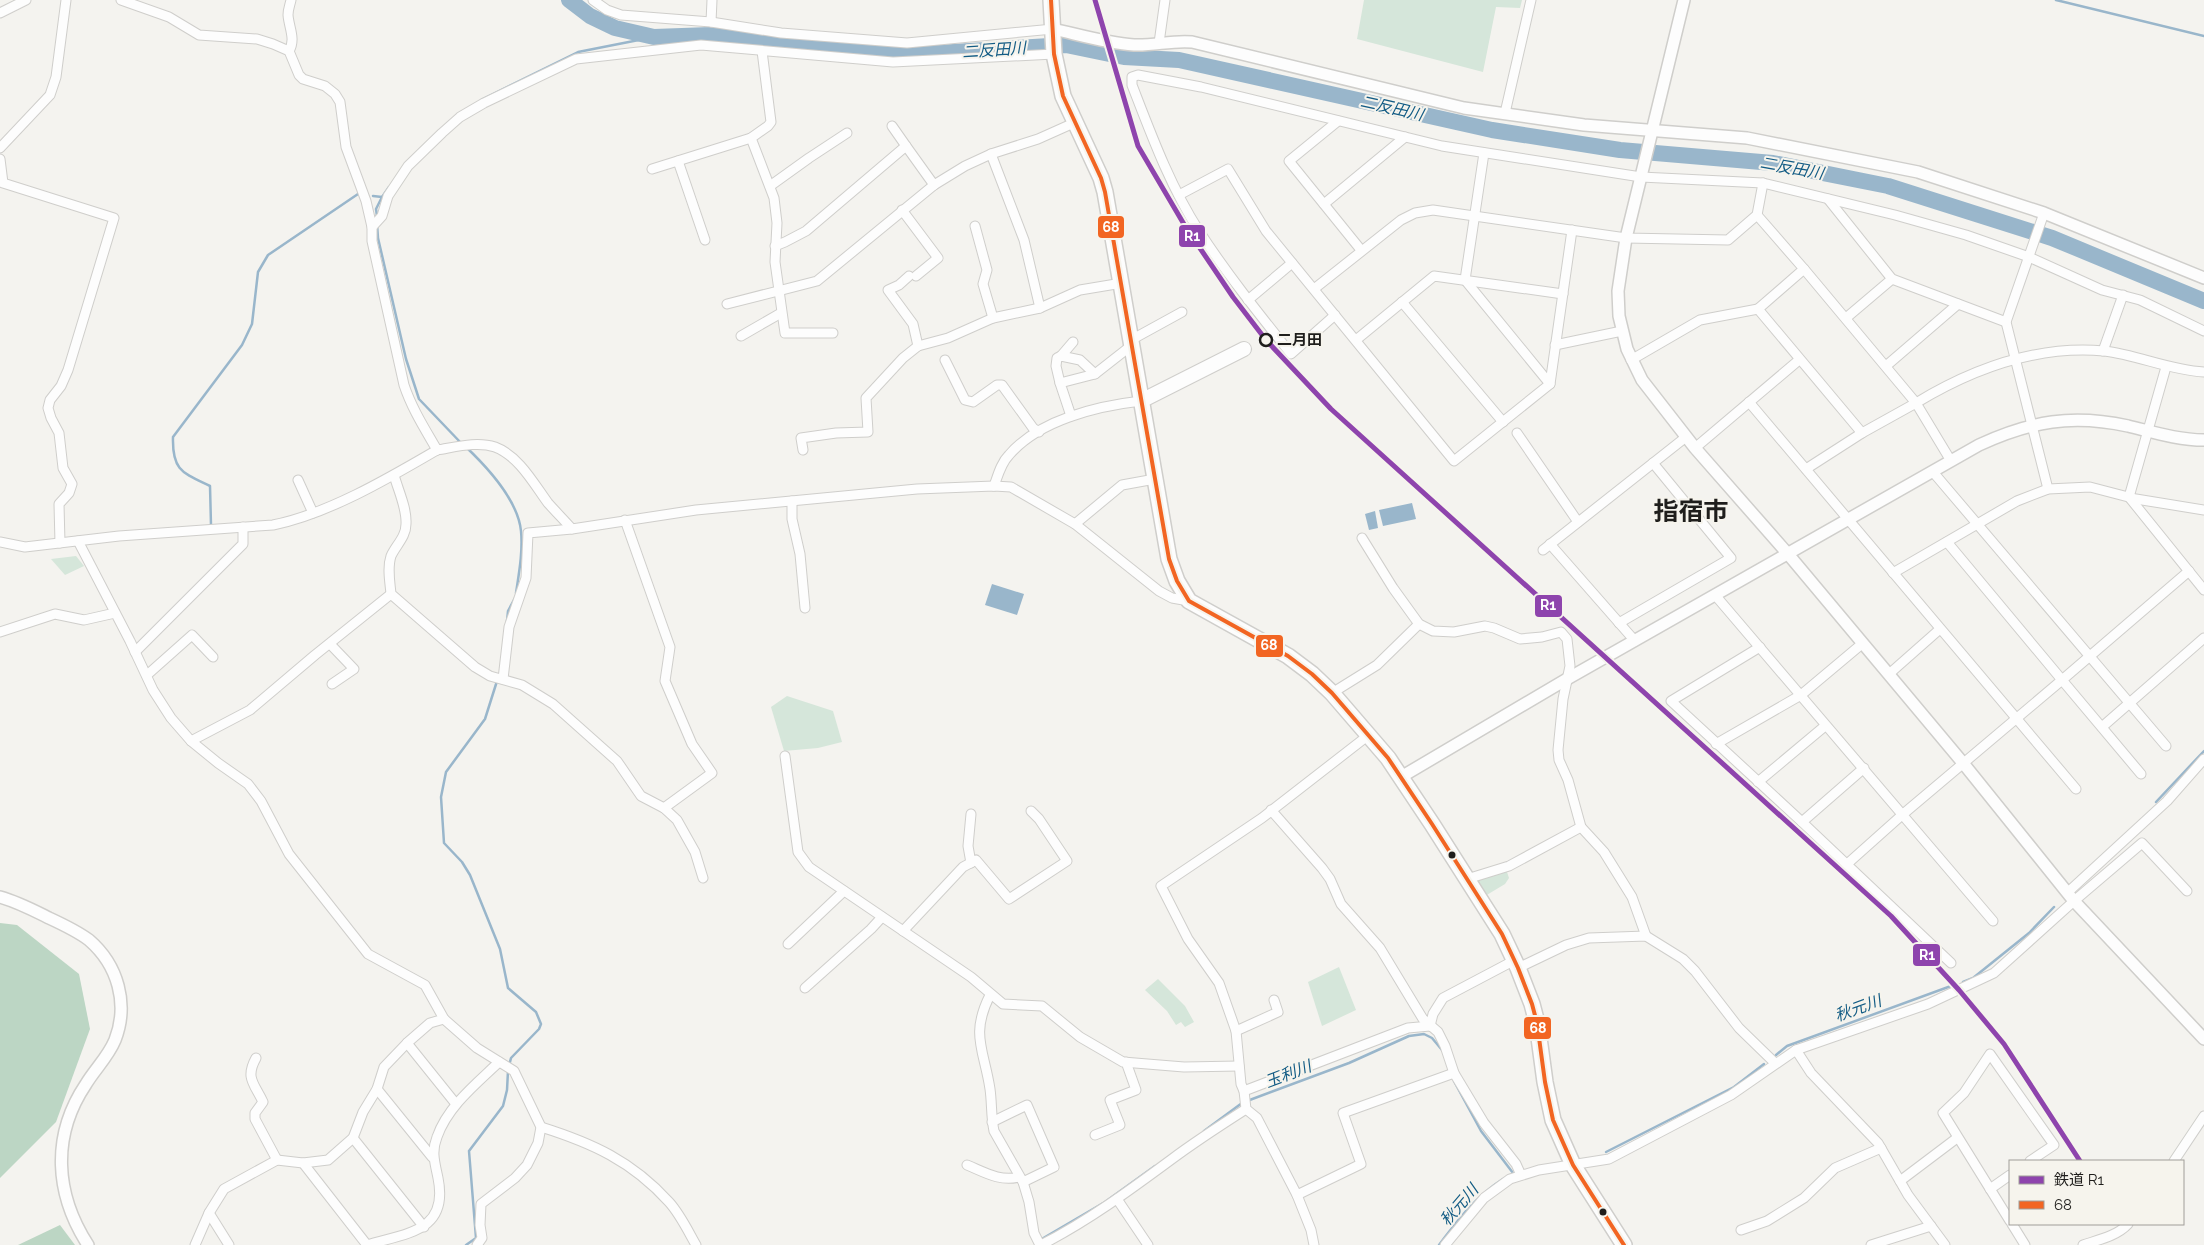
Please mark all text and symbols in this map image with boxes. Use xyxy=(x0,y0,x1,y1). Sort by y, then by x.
water label: 二反田川 xyxy=(961,38,1029,62)
water label: 二反田川 xyxy=(1359,92,1427,125)
water label: 二反田川 xyxy=(1759,153,1827,183)
line badge: 68 xyxy=(1097,215,1125,239)
text: 68 xyxy=(1103,219,1119,235)
line badge: R1 xyxy=(1178,224,1206,248)
text: R1 xyxy=(1184,228,1200,244)
place label: 二月田 xyxy=(1277,331,1322,349)
marker: 二月田 xyxy=(1259,333,1273,347)
district label: 指宿市 xyxy=(1653,496,1729,526)
line badge: R1 xyxy=(1534,594,1563,618)
text: R1 xyxy=(1540,597,1556,613)
line badge: 68 xyxy=(1255,634,1284,658)
text: 68 xyxy=(1261,637,1277,653)
unlabelled marker xyxy=(1447,850,1457,860)
line badge: R1 xyxy=(1912,943,1941,967)
text: R1 xyxy=(1919,947,1935,963)
water label: 秋元川 xyxy=(1832,990,1886,1025)
line badge: 68 xyxy=(1523,1016,1552,1040)
text: 68 xyxy=(1530,1020,1546,1036)
water label: 玉利川 xyxy=(1262,1056,1316,1091)
legend xyxy=(2009,1160,2184,1225)
text: 鉄道 R1 xyxy=(2054,1171,2105,1189)
water label: 秋元川 xyxy=(1436,1179,1483,1229)
text: 68 xyxy=(2054,1196,2072,1214)
unlabelled marker xyxy=(1598,1207,1608,1217)

